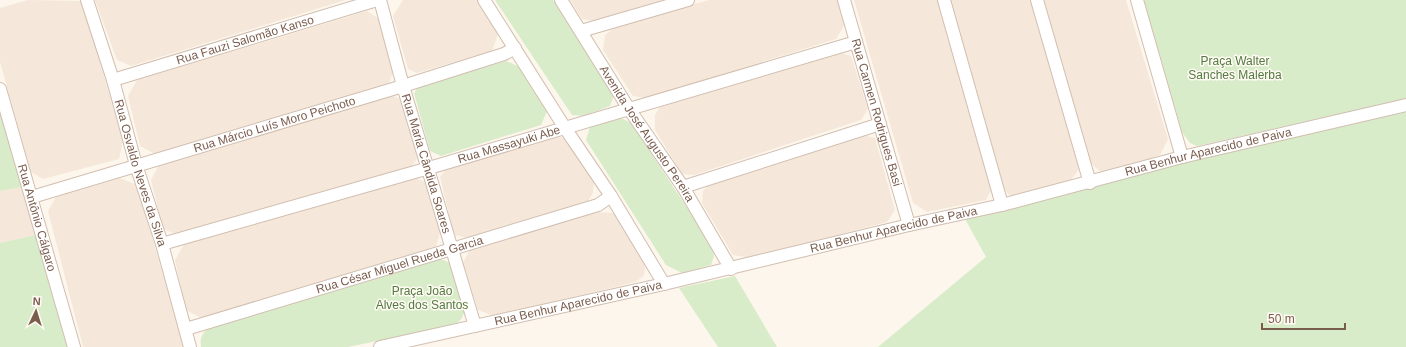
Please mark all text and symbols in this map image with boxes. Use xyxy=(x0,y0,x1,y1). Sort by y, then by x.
street label: Rua Fauzi Salomão Kanso xyxy=(175,12,316,67)
street label: Rua Carmen Rodrigues Basi xyxy=(849,37,904,188)
park label: Praça Walter Sanches Malerba xyxy=(1188,54,1282,82)
street label: Avenida José Augusto Pereira xyxy=(597,63,697,205)
street label: Rua Maria Cândida Soares xyxy=(399,92,454,235)
street label: Rua Márcio Luís Moro Peichoto xyxy=(192,94,357,155)
street label: Rua Osvaldo Neves da Silva xyxy=(112,98,169,249)
street label: Rua Massayuki Abe xyxy=(456,123,562,166)
street label: Rua Benhur Aparecido de Paiva xyxy=(1123,125,1293,179)
street label: Rua Antônio Cálgaro xyxy=(15,163,59,273)
street label: Rua Benhur Aparecido de Paiva xyxy=(809,203,979,256)
street label: Rua César Miguel Rueda Garcia xyxy=(314,233,485,296)
street label: Rua Benhur Aparecido de Paiva xyxy=(493,278,664,328)
park label: Praça João Alves dos Santos xyxy=(376,284,468,312)
north arrow xyxy=(16,291,56,331)
text: N xyxy=(32,295,41,307)
scale bar xyxy=(1262,305,1345,331)
text: 50 m xyxy=(1268,312,1295,326)

